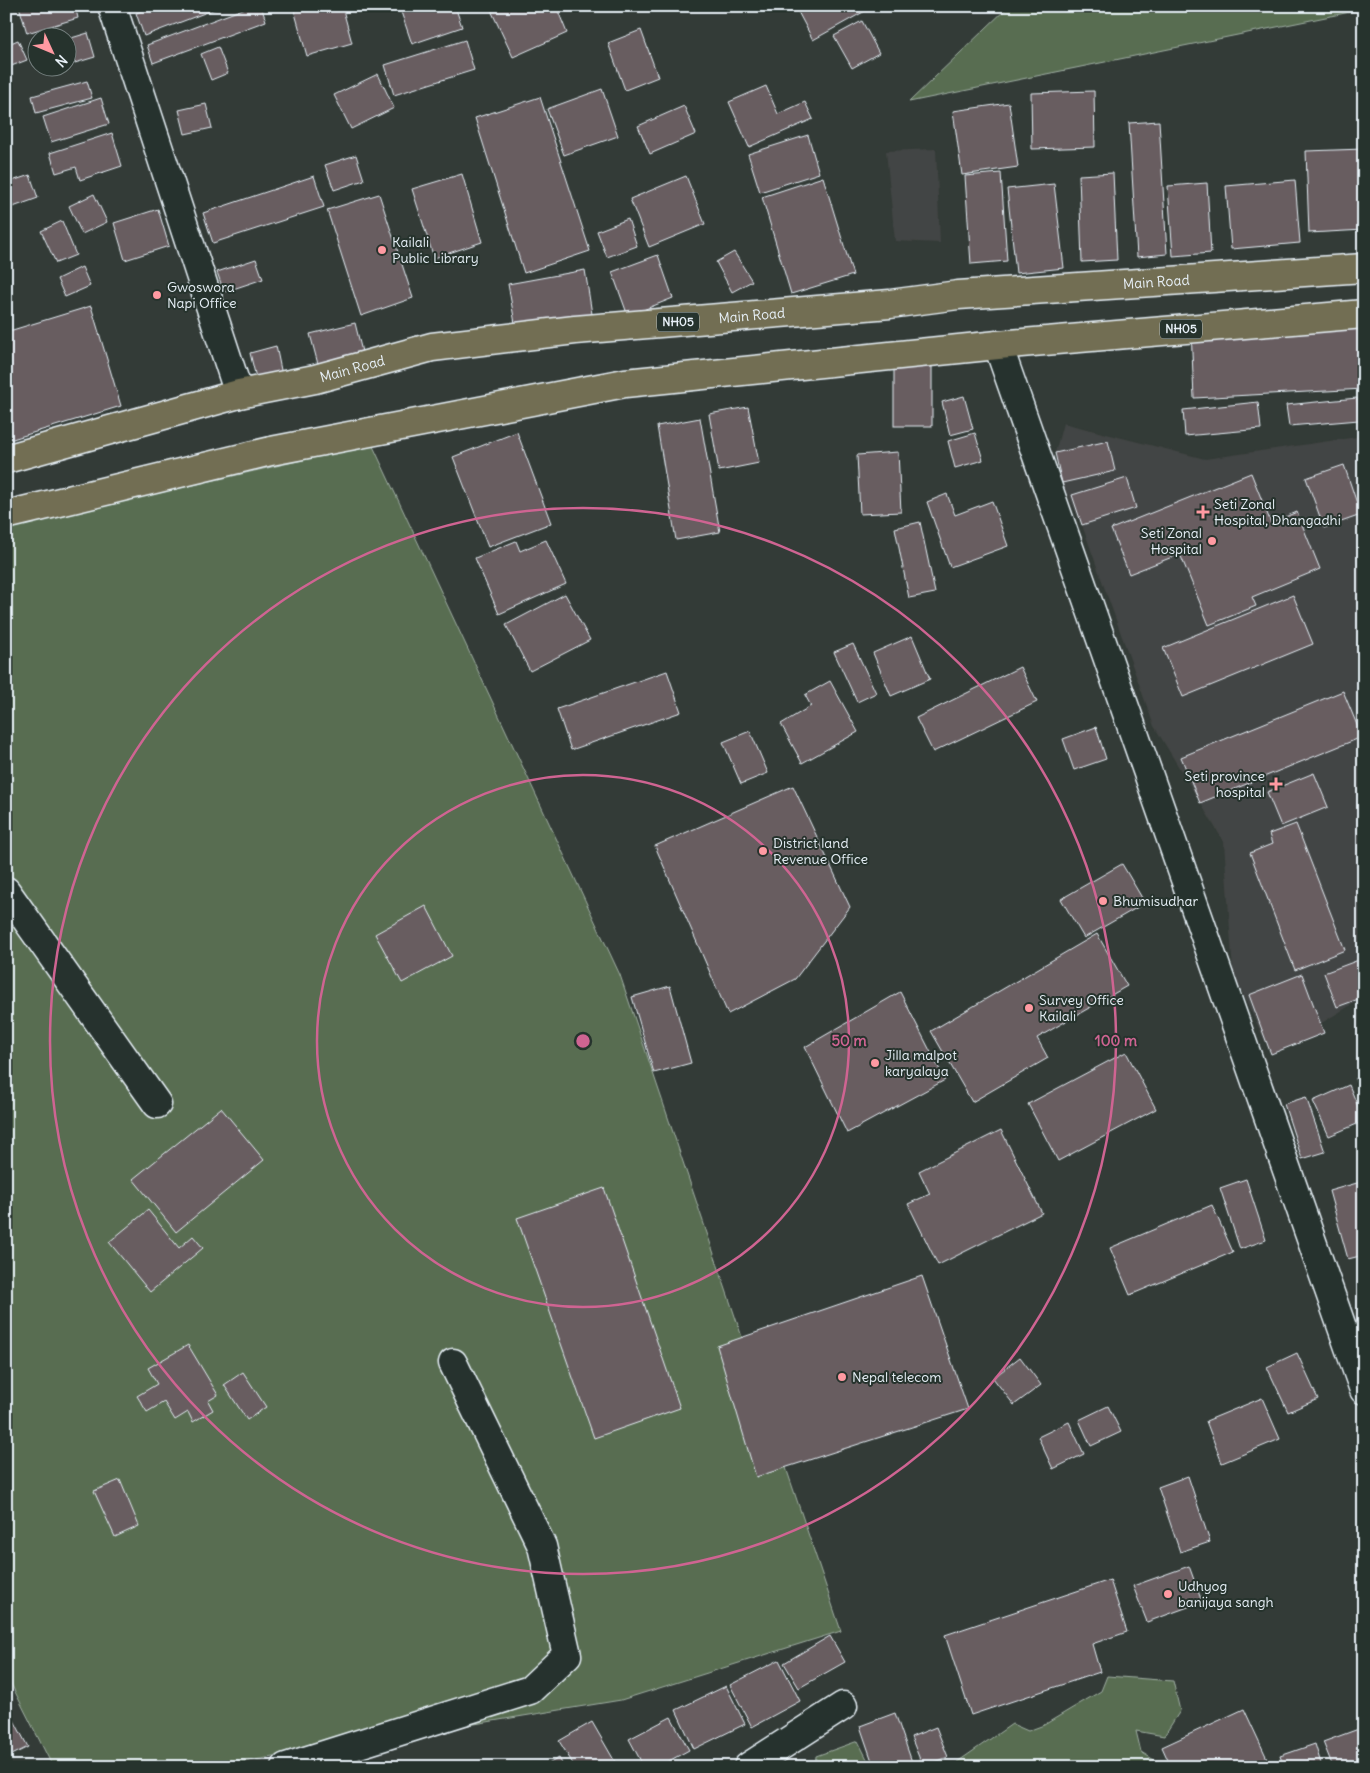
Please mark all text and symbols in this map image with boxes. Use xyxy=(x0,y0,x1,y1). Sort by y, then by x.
north arrow xyxy=(28,28,78,78)
text: N xyxy=(52,51,71,71)
place label: Kailali Public Library xyxy=(392,233,479,267)
marker: Kailali Public Library xyxy=(376,244,388,256)
street label: Main Road xyxy=(1122,271,1190,293)
place label: Gwoswora Napi Office xyxy=(167,278,237,312)
marker: Gwoswora Napi Office xyxy=(151,289,163,301)
street label: Main Road xyxy=(718,304,786,327)
road number: NH05 xyxy=(657,313,699,332)
road number: NH05 xyxy=(1160,320,1202,338)
street label: Main Road xyxy=(318,351,387,386)
place label: Seti Zonal Hospital, Dhangadhi xyxy=(1214,495,1341,529)
marker: Seti Zonal Hospital, Dhangadhi xyxy=(1196,505,1210,519)
place label: Seti Zonal Hospital xyxy=(1141,524,1202,558)
marker: Seti Zonal Hospital xyxy=(1206,535,1218,547)
place label: Seti province hospital xyxy=(1185,767,1265,801)
marker: Seti province hospital xyxy=(1269,777,1283,791)
place label: District land Revenue Office xyxy=(773,834,868,868)
marker: District land Revenue Office xyxy=(757,845,769,857)
place label: Bhumisudhar xyxy=(1113,892,1199,910)
marker: Bhumisudhar xyxy=(1097,895,1109,907)
place label: Survey Office Kailali xyxy=(1039,991,1124,1025)
marker: Survey Office Kailali xyxy=(1023,1002,1035,1014)
text: 50 m xyxy=(831,1031,867,1050)
text: 100 m xyxy=(1095,1031,1137,1050)
centre of rings xyxy=(574,1032,592,1050)
place label: Jilla malpot karyalaya xyxy=(885,1046,957,1080)
marker: Jilla malpot karyalaya xyxy=(869,1057,881,1069)
place label: Nepal telecom xyxy=(852,1368,942,1386)
marker: Nepal telecom xyxy=(836,1371,848,1383)
place label: Udhyog banijaya sangh xyxy=(1178,1577,1274,1611)
marker: Udhyog banijaya sangh xyxy=(1162,1588,1174,1600)

